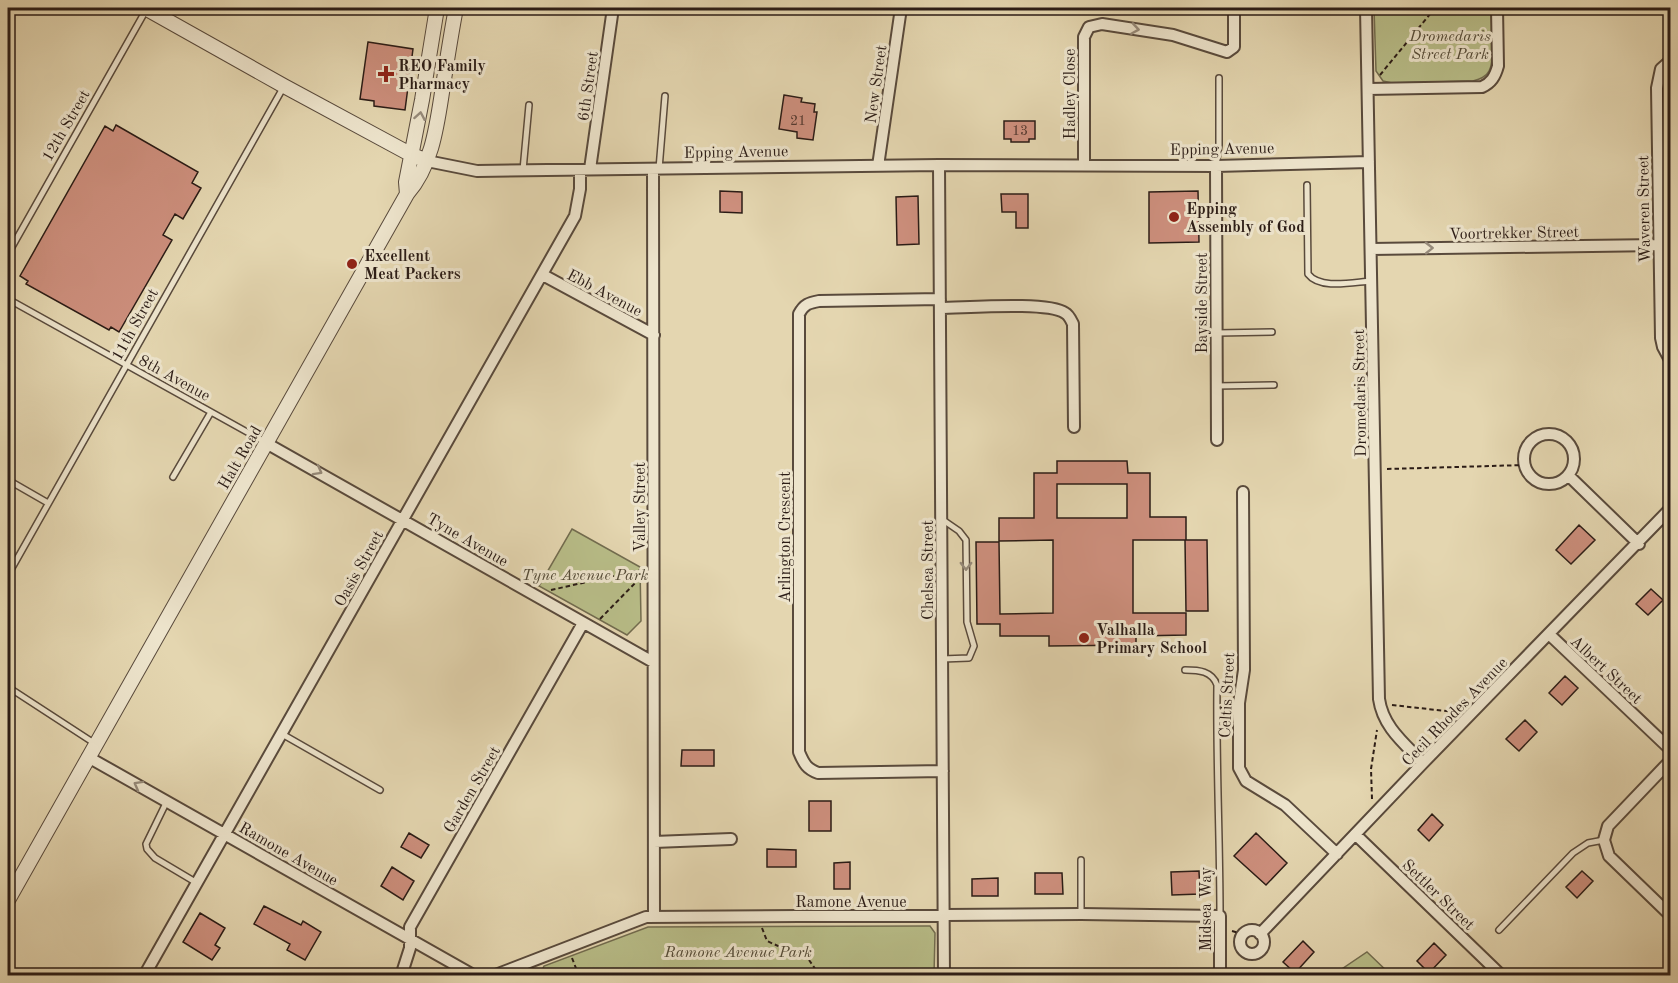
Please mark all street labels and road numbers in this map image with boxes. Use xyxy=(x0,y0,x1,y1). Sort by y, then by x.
street label: New Street xyxy=(864,44,890,124)
street label: Hadley Close xyxy=(1063,49,1079,139)
street label: 6th Street xyxy=(576,50,602,122)
street label: 12th Street xyxy=(40,87,94,165)
street label: Epping Avenue xyxy=(1170,141,1274,159)
street label: Epping Avenue xyxy=(684,144,788,162)
street label: Waveren Street xyxy=(1636,155,1654,263)
street label: Voortrekker Street xyxy=(1449,225,1580,243)
street label: Bayside Street xyxy=(1195,252,1211,354)
street label: Ebb Avenue xyxy=(564,267,644,320)
street label: 11th Street xyxy=(109,286,162,364)
street label: Dromedaris Street xyxy=(1352,328,1370,457)
street label: 8th Avenue xyxy=(136,353,212,405)
street label: Halt Road xyxy=(216,423,265,493)
street label: Valley Street xyxy=(633,461,649,552)
street label: Arlington Crescent xyxy=(778,471,794,603)
street label: Tyne Avenue xyxy=(424,511,510,570)
street label: Chelsea Street xyxy=(921,520,937,620)
street label: Oasis Street xyxy=(332,528,387,610)
street label: Albert Street xyxy=(1567,634,1645,708)
street label: Celtis Street xyxy=(1218,651,1238,739)
street label: Cecil Rhodes Avenue xyxy=(1400,655,1511,770)
street label: Garden Street xyxy=(441,744,504,836)
street label: Ramone Avenue xyxy=(236,820,340,889)
street label: Settler Street xyxy=(1398,857,1477,934)
street label: Midsea Way xyxy=(1199,866,1215,951)
street label: Ramone Avenue xyxy=(795,895,907,911)

